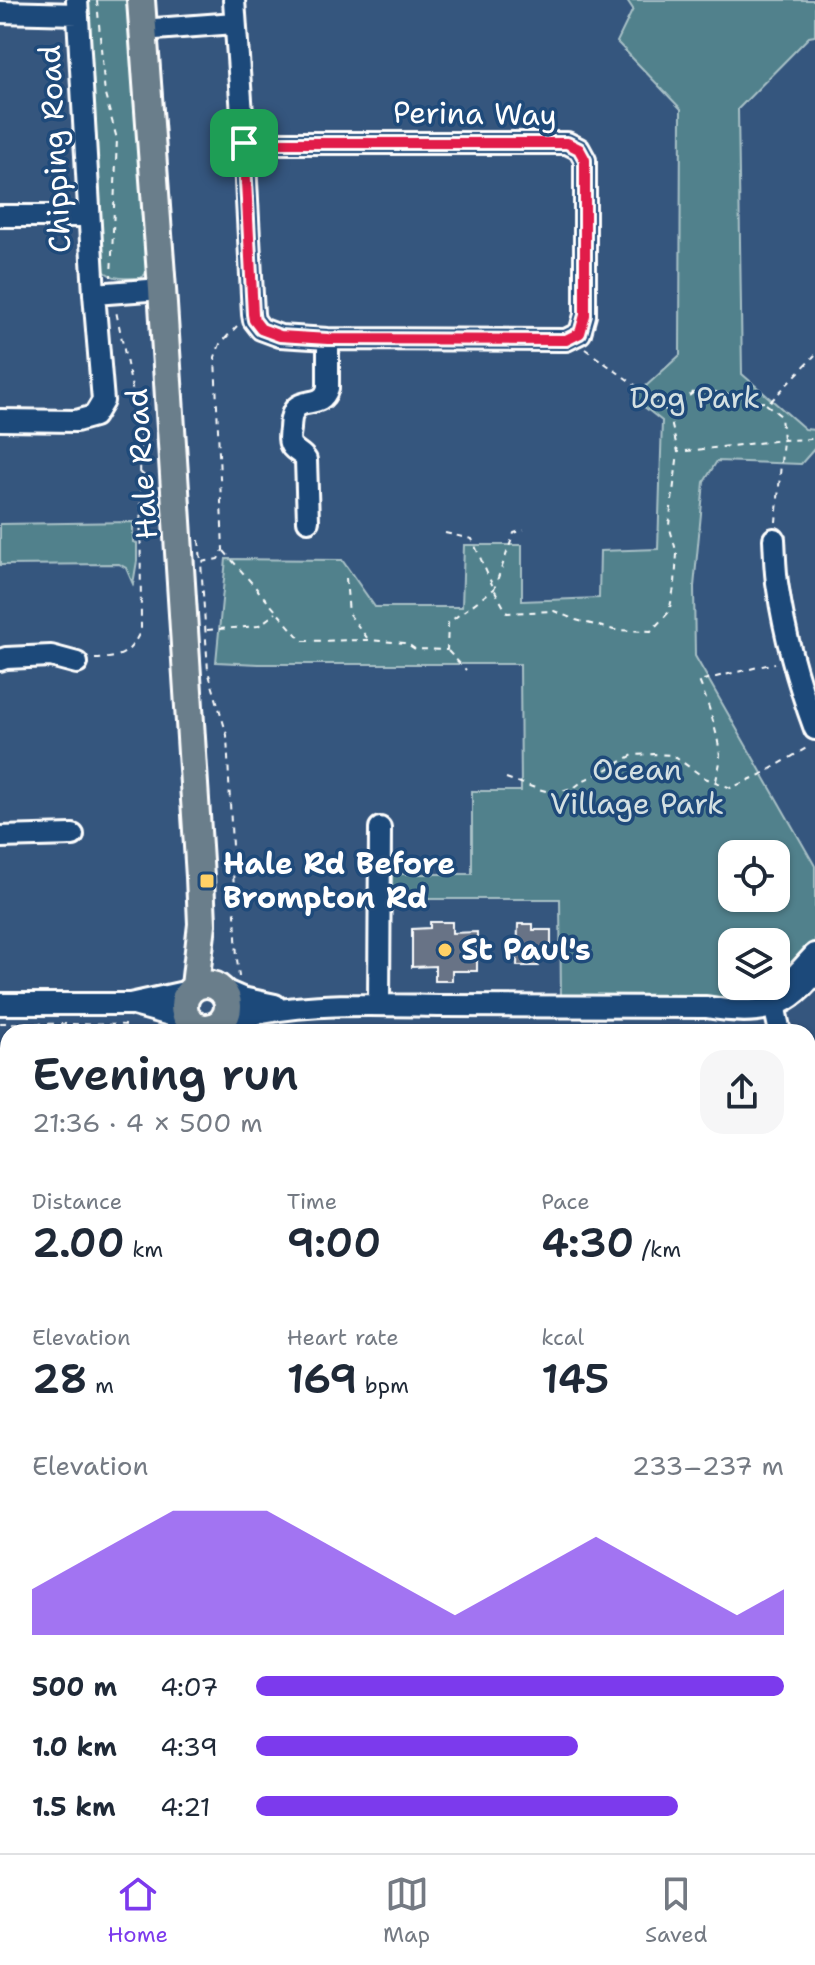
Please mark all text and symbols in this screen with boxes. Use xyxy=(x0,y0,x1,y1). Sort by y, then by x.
street label: Chipping Road xyxy=(29,44,80,254)
street label: Perina Way xyxy=(393,92,557,135)
pin xyxy=(210,109,278,177)
icon: arrive xyxy=(222,121,266,165)
park label: Dog Park xyxy=(630,377,760,418)
street label: Hale Road xyxy=(116,387,167,541)
park label: Ocean Village Park xyxy=(550,749,724,824)
map controls xyxy=(718,840,790,1000)
button: locate xyxy=(718,840,790,912)
place label: Hale Rd Before Brompton Rd xyxy=(223,843,455,918)
marker: Hale Rd Before Brompton Rd xyxy=(198,872,216,890)
button: layers xyxy=(718,928,790,1000)
place label: St Paul's xyxy=(461,929,591,970)
marker: St Paul's xyxy=(436,941,454,959)
text: Evening run xyxy=(32,1045,299,1104)
button: share xyxy=(700,1050,784,1134)
text: 21:36 · 4 × 500 m xyxy=(32,1105,263,1140)
text: Distance xyxy=(32,1187,122,1216)
text: Time xyxy=(287,1187,337,1216)
text: Pace xyxy=(541,1187,590,1216)
text: 2.00 xyxy=(32,1216,125,1270)
text: 9:00 xyxy=(287,1216,381,1270)
text: 4:30 xyxy=(541,1216,634,1270)
text: km xyxy=(125,1235,163,1264)
text: /km xyxy=(634,1235,681,1264)
text: Elevation xyxy=(32,1323,130,1352)
text: Heart rate xyxy=(287,1323,399,1352)
text: kcal xyxy=(541,1323,584,1352)
text: 28 xyxy=(32,1352,87,1406)
text: 169 xyxy=(287,1352,357,1406)
text: 145 xyxy=(541,1352,609,1406)
text: m xyxy=(87,1371,114,1400)
text: bpm xyxy=(357,1371,409,1400)
text: Elevation xyxy=(32,1448,148,1483)
text: 233–237 m xyxy=(632,1448,784,1483)
text: 500 m xyxy=(32,1669,117,1704)
text: 4:07 xyxy=(160,1669,218,1704)
text: 1.0 km xyxy=(32,1729,117,1764)
text: 4:39 xyxy=(160,1729,218,1764)
text: 1.5 km xyxy=(32,1789,116,1824)
text: 4:21 xyxy=(160,1789,211,1824)
tab: Home xyxy=(107,1872,168,1949)
tab: Map xyxy=(383,1872,430,1949)
tab: Saved xyxy=(645,1872,708,1949)

